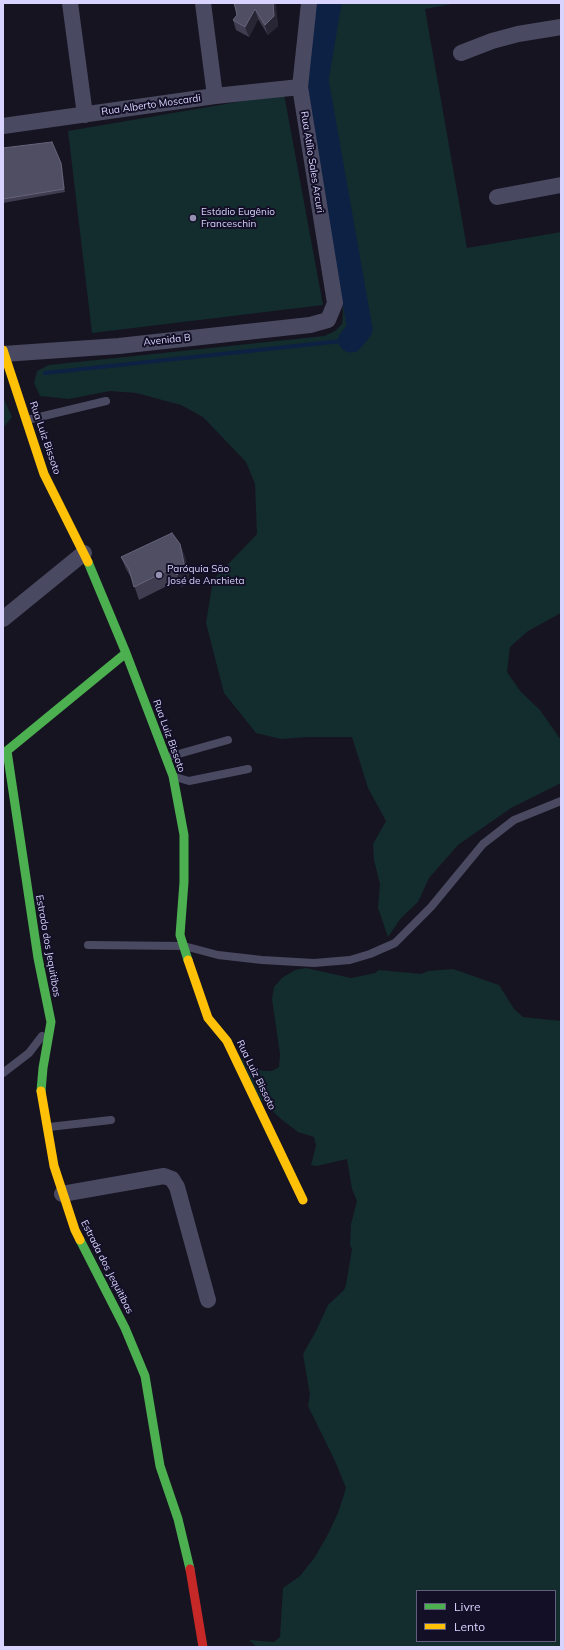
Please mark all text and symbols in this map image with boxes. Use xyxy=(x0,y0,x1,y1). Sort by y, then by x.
street label: Rua Alberto Moscardi xyxy=(101,92,201,118)
street label: Rua Atílio Sales Arcuri xyxy=(298,110,326,214)
place label: Estádio Eugênio Franceschin xyxy=(201,206,275,230)
marker: Estádio Eugênio Franceschin xyxy=(188,213,198,223)
street label: Avenida B xyxy=(143,332,191,348)
street label: Rua Luiz Bissoto xyxy=(27,400,63,476)
place label: Paróquia São José de Anchieta xyxy=(167,563,244,586)
marker: Paróquia São José de Anchieta xyxy=(154,570,164,580)
street label: Rua Luiz Bissoto xyxy=(150,698,188,774)
street label: Estrada dos Jequitibas xyxy=(33,894,63,998)
street label: Rua Luiz Bissoto xyxy=(234,1038,278,1112)
street label: Estrada dos Jequitibas xyxy=(78,1218,136,1316)
legend xyxy=(416,1590,556,1642)
text: Livre xyxy=(454,1599,481,1614)
text: Lento xyxy=(454,1619,485,1634)

